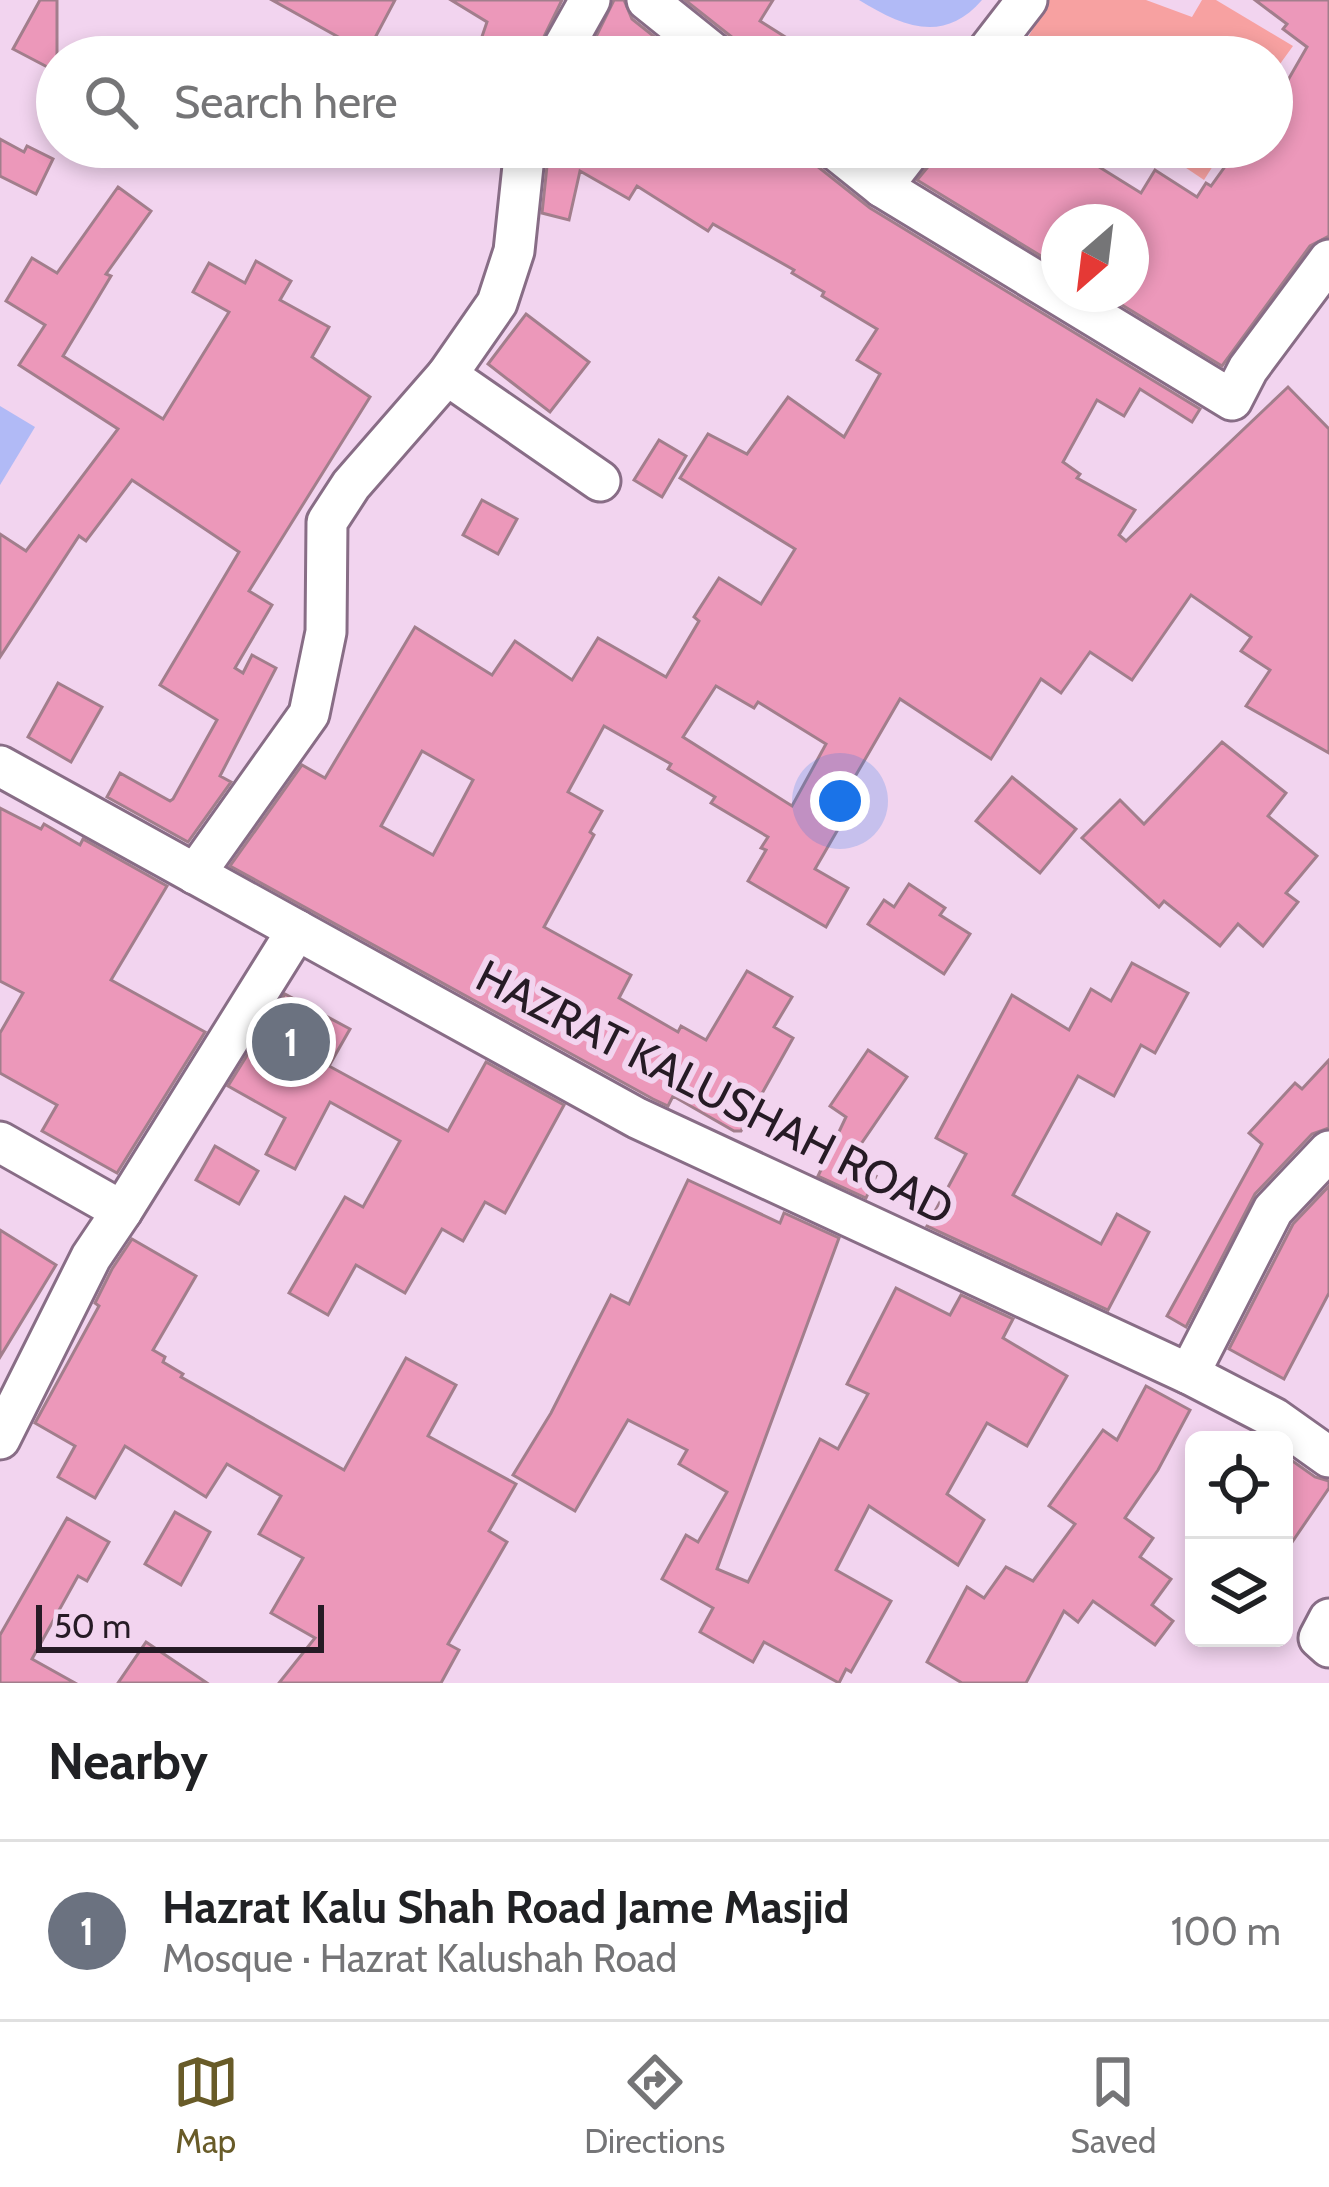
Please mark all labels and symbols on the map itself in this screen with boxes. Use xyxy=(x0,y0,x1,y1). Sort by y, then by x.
north arrow xyxy=(1041,204,1149,312)
your location xyxy=(810,771,870,831)
street label: HAZRAT KALUSHAH ROAD xyxy=(468,948,962,1236)
pin: 1 xyxy=(252,997,330,1087)
scale bar xyxy=(36,1599,324,1652)

